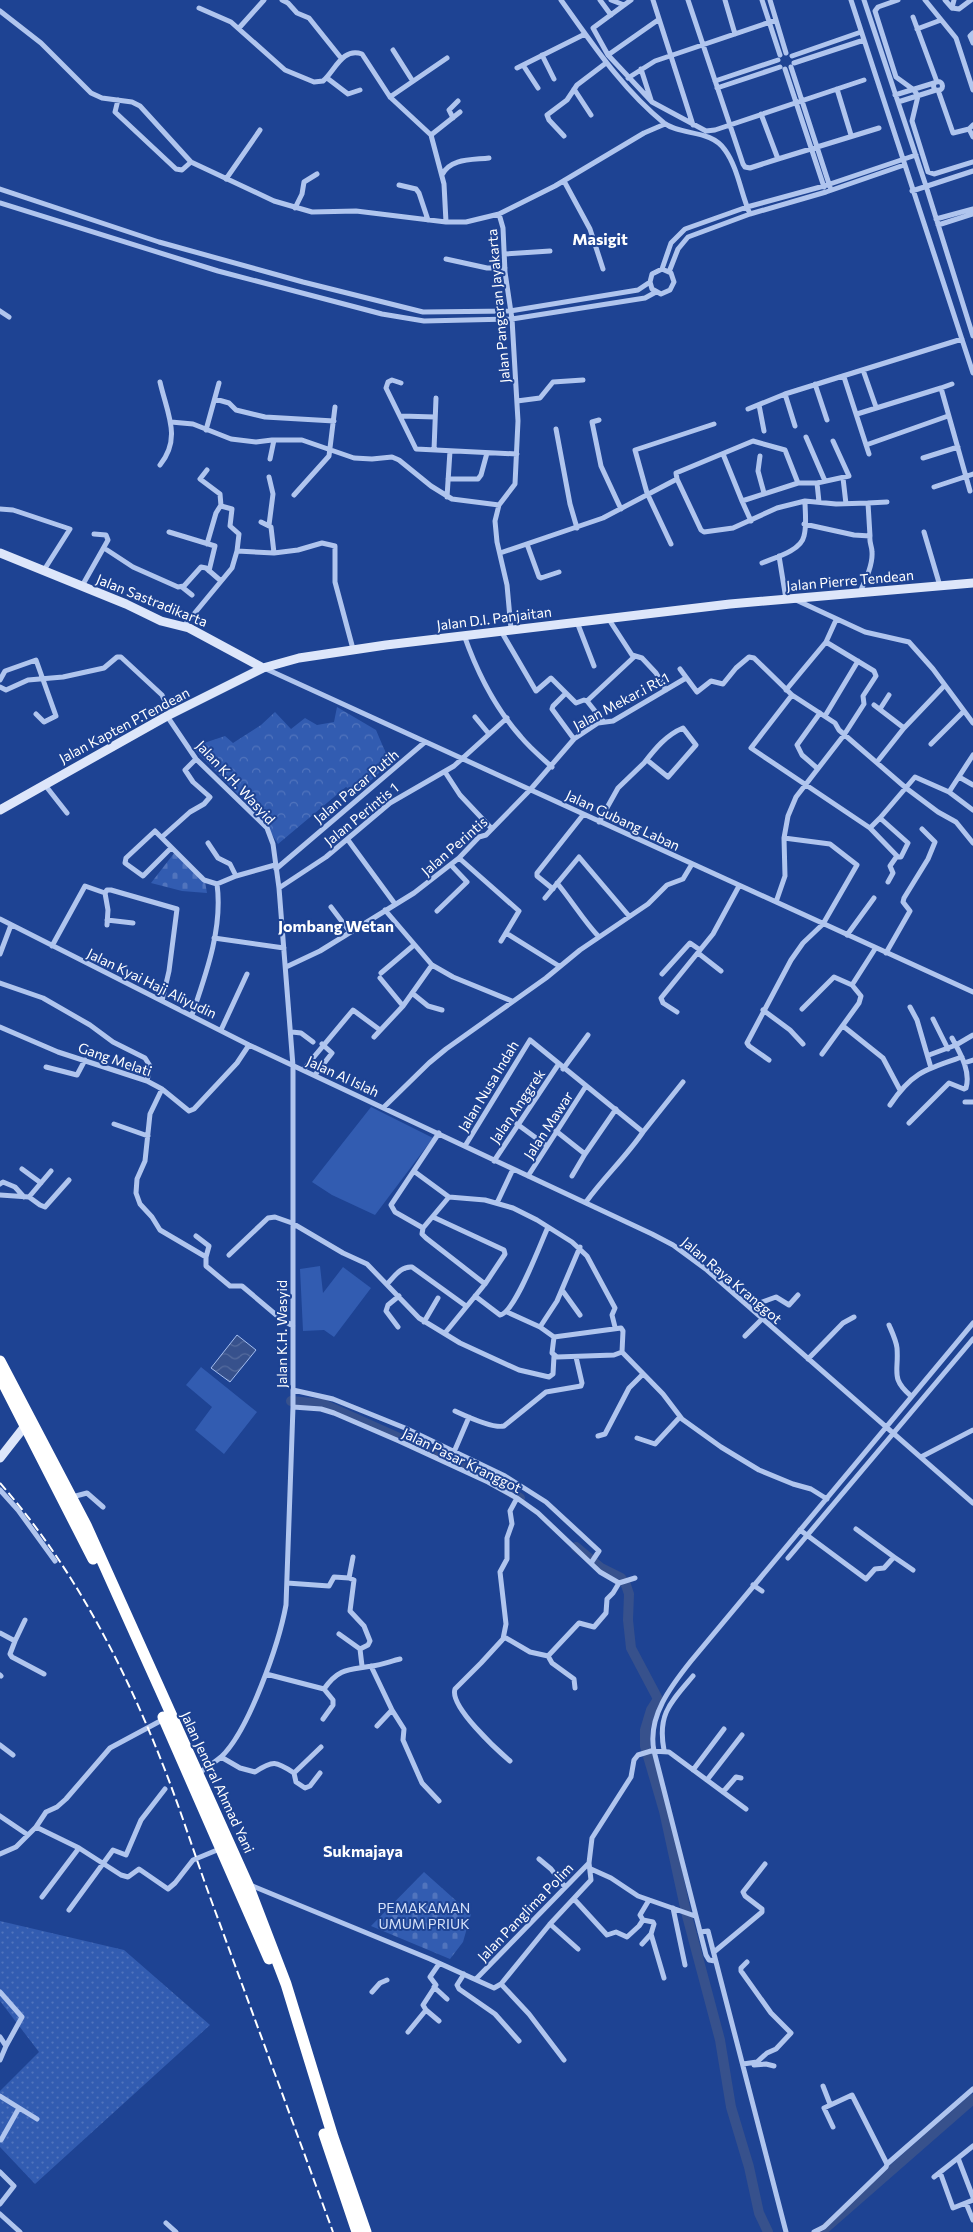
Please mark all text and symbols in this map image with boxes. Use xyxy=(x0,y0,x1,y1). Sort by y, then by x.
street label: Jalan Pangeran Jayakarta xyxy=(483,228,513,384)
district label: Masigit xyxy=(572,229,628,248)
street label: Jalan Pierre Tendean xyxy=(786,566,914,594)
street label: Jalan Sastradikarta xyxy=(94,570,210,630)
street label: Jalan D.I. Panjaitan xyxy=(435,603,553,633)
street label: Jalan Mekar.i Rt.1 xyxy=(570,669,672,733)
street label: Jalan Kapten P.Tendean xyxy=(56,683,192,767)
street label: Jalan K.H. Wasyid xyxy=(193,737,279,827)
street label: Jalan Pacar Putih xyxy=(310,746,402,826)
street label: Jalan Perintis 1 xyxy=(320,779,402,849)
street label: Jalan Gubang Laban xyxy=(563,786,683,854)
street label: Jalan Perintis xyxy=(418,813,490,879)
district label: Jombang Wetan xyxy=(278,916,394,935)
street label: Jalan Kyai Haji Aliyudin xyxy=(85,944,219,1022)
street label: Jalan Nusa Indah xyxy=(454,1037,522,1135)
street label: Gang Melati xyxy=(76,1038,154,1080)
street label: Jalan Al Islah xyxy=(304,1052,382,1100)
street label: Jalan Anggrek xyxy=(486,1065,548,1146)
street label: Jalan Mawar xyxy=(520,1088,576,1162)
street label: Jalan Raya Kranggot xyxy=(678,1233,786,1327)
street label: Jalan K.H. Wasyid xyxy=(273,1280,290,1388)
street label: Jalan Pasar Kranggot xyxy=(400,1424,525,1496)
street label: Jalan Jendral Ahmad Yani xyxy=(178,1709,258,1855)
district label: Sukmajaya xyxy=(323,1841,403,1860)
street label: Jalan Panglima Polim xyxy=(474,1859,576,1965)
park label: PEMAKAMAN UMUM PRIUK xyxy=(378,1899,470,1932)

